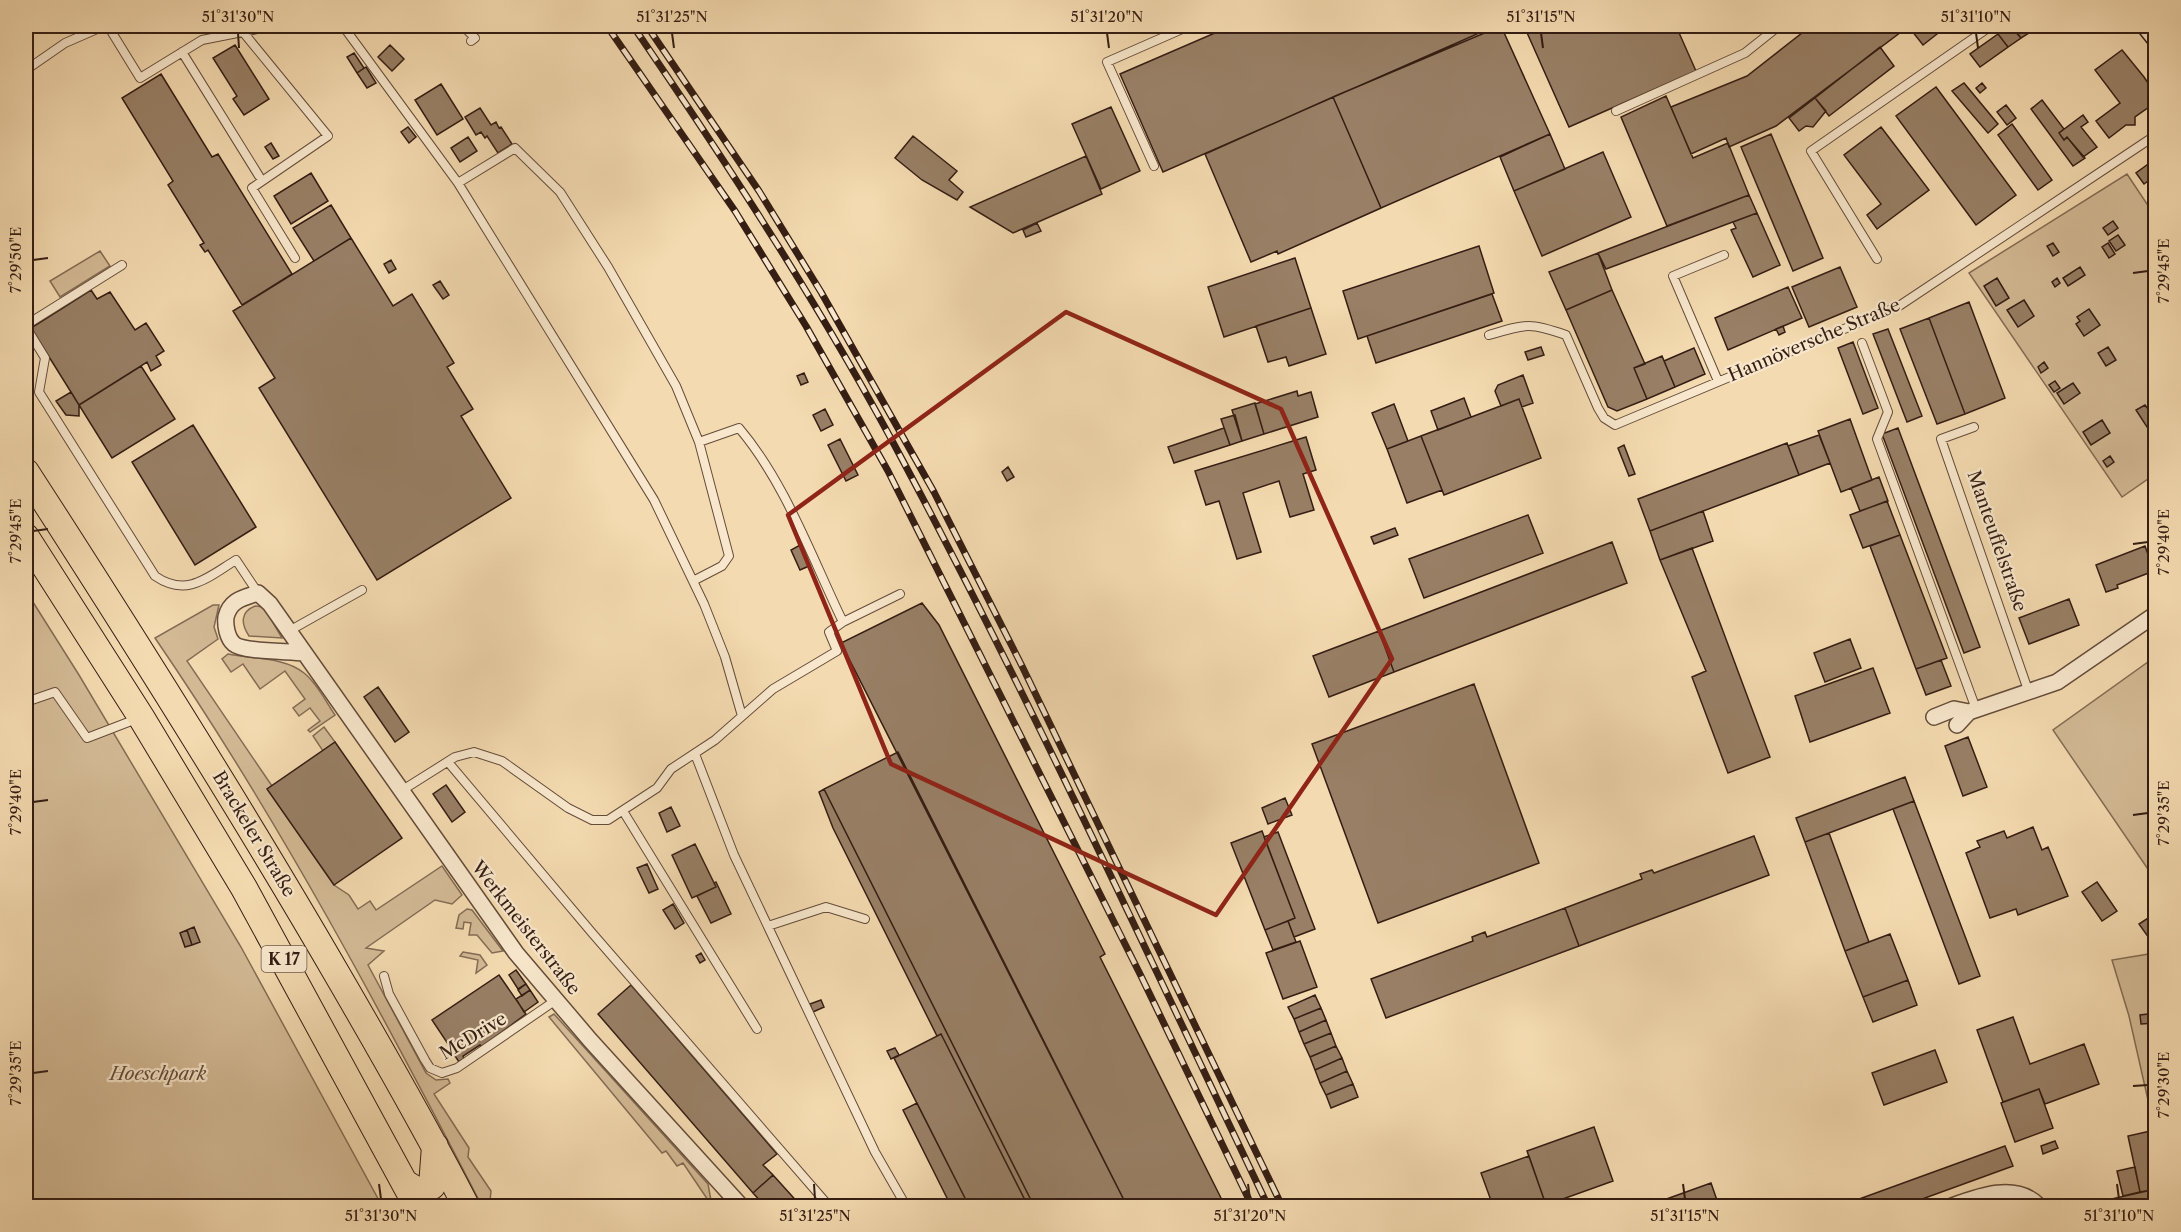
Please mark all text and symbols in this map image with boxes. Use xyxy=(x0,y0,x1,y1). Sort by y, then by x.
text: 51°31'30"N xyxy=(202,7,274,26)
text: 51°31'25"N xyxy=(636,7,708,26)
text: 51°31'20"N xyxy=(1071,7,1143,26)
text: 51°31'15"N xyxy=(1506,7,1576,26)
text: 51°31'10"N xyxy=(1941,7,2011,26)
text: 7°29'50"E xyxy=(6,227,25,293)
text: 7°29'45"E xyxy=(2154,239,2173,303)
street label: Hannöversche Straße xyxy=(1725,294,1903,386)
street label: Manteuffelstraße xyxy=(1963,468,2031,614)
text: 7°29'45"E xyxy=(6,499,25,563)
text: 7°29'40"E xyxy=(2154,509,2173,575)
street label: Brackeler Straße xyxy=(208,767,300,901)
text: 7°29'40"E xyxy=(6,769,25,835)
text: 7°29'35"E xyxy=(2154,780,2173,846)
street label: Werkmeisterstraße xyxy=(466,856,585,999)
road number: K 17 xyxy=(262,946,306,972)
street label: McDrive xyxy=(436,1008,510,1064)
text: 7°29'35"E xyxy=(6,1040,25,1106)
text: 7°29'30"E xyxy=(2154,1052,2173,1118)
park label: Hoeschpark xyxy=(108,1063,207,1085)
text: 51°31'30"N xyxy=(345,1206,417,1225)
text: 51°31'25"N xyxy=(779,1206,851,1225)
text: 51°31'20"N xyxy=(1214,1206,1286,1225)
text: 51°31'15"N xyxy=(1650,1206,1720,1225)
text: 51°31'10"N xyxy=(2084,1206,2154,1225)

